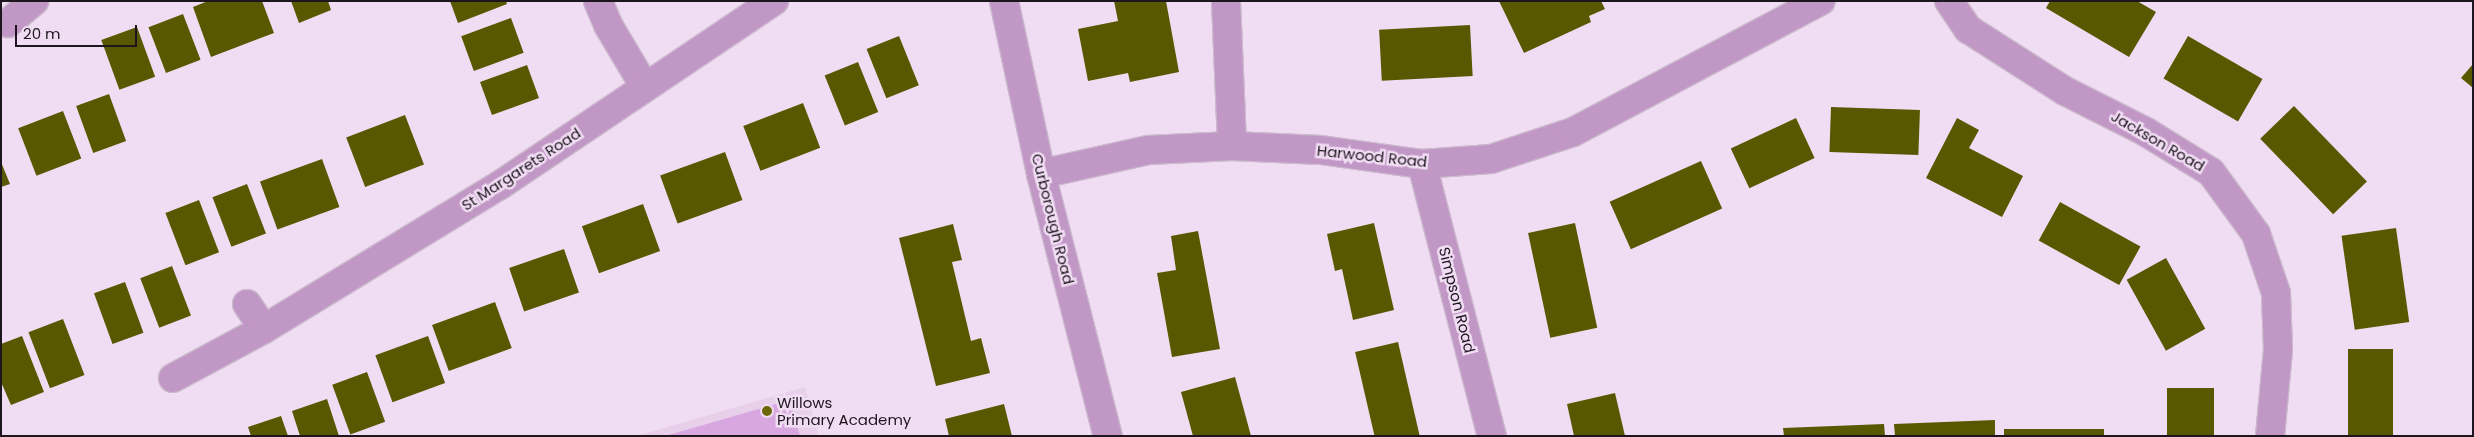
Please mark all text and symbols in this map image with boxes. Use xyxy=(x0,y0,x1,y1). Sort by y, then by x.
scale bar xyxy=(18,15,140,47)
text: 20 m xyxy=(23,23,61,44)
street label: Jackson Road xyxy=(2108,107,2208,175)
street label: St Margarets Road xyxy=(458,124,584,214)
street label: Harwood Road xyxy=(1316,141,1428,171)
street label: Curborough Road xyxy=(1028,152,1078,286)
street label: Simpson Road xyxy=(1435,245,1479,355)
place label: Willows Primary Academy xyxy=(777,393,911,428)
marker: Willows Primary Academy xyxy=(761,405,773,417)

